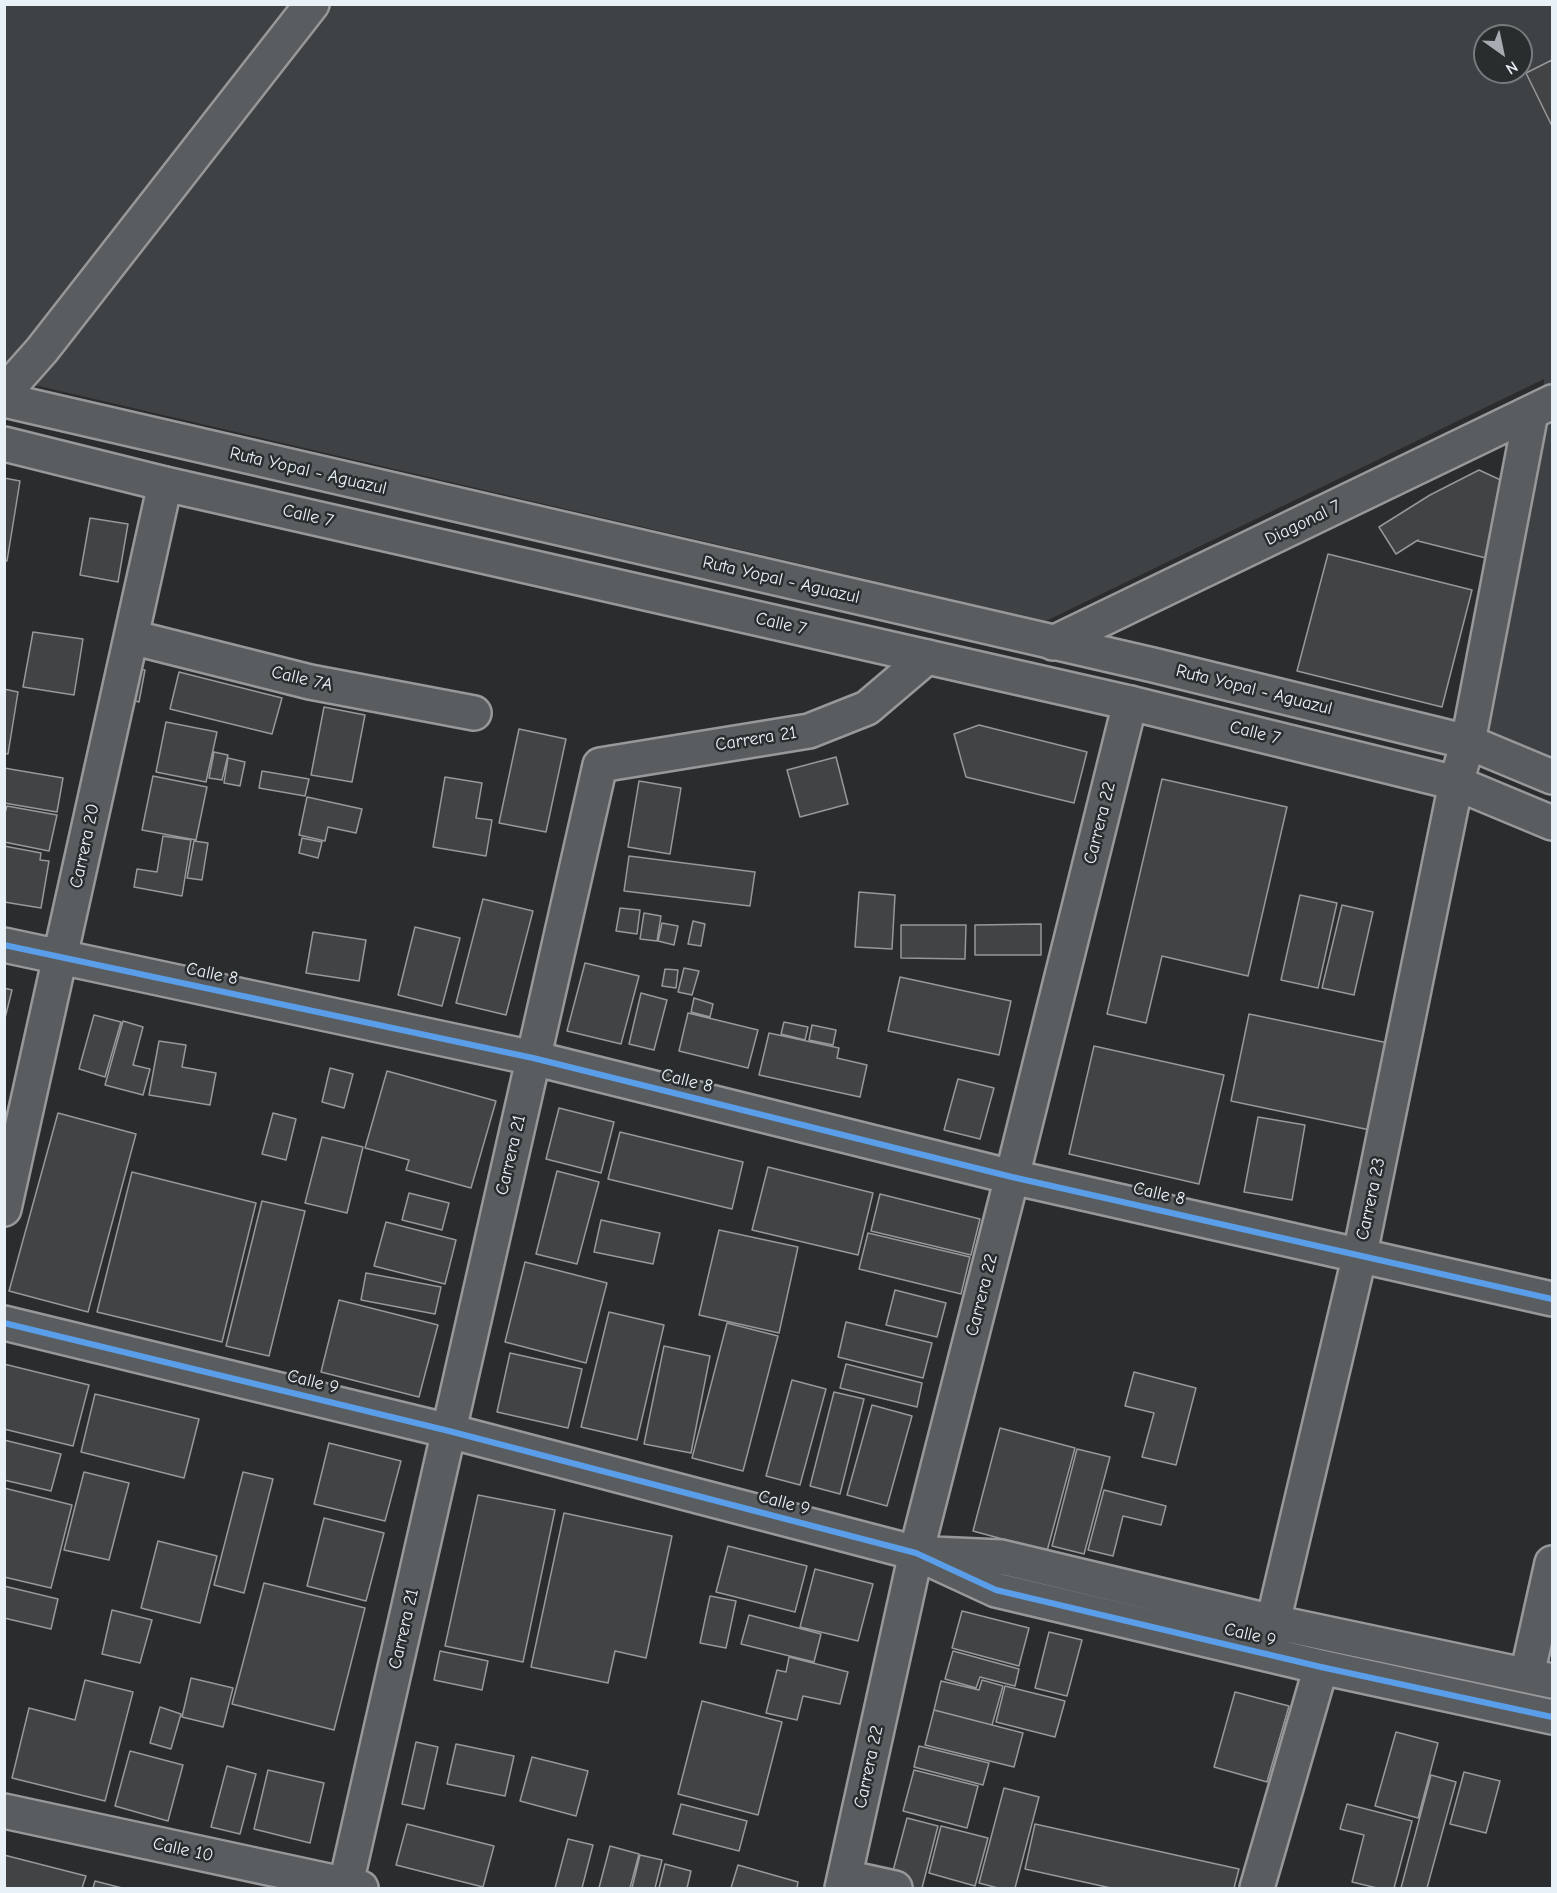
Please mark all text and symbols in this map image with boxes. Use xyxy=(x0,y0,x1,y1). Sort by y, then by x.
north arrow xyxy=(1473,24,1533,84)
text: N xyxy=(1502,57,1521,78)
street label: Ruta Yopal - Aguazul xyxy=(227,442,389,500)
street label: Diagonal 7 xyxy=(1262,495,1344,551)
street label: Calle 7 xyxy=(280,500,336,532)
street label: Ruta Yopal - Aguazul xyxy=(700,551,862,609)
street label: Calle 7 xyxy=(753,608,809,640)
street label: Ruta Yopal - Aguazul xyxy=(1174,660,1334,720)
street label: Calle 7A xyxy=(269,661,335,697)
street label: Calle 7 xyxy=(1227,716,1283,750)
street label: Carrera 21 xyxy=(714,722,798,756)
street label: Carrera 22 xyxy=(1079,780,1121,866)
street label: Carrera 20 xyxy=(66,802,104,890)
street label: Calle 8 xyxy=(184,958,240,990)
street label: Calle 8 xyxy=(659,1064,715,1098)
street label: Carrera 21 xyxy=(491,1113,531,1197)
street label: Carrera 23 xyxy=(1352,1156,1390,1242)
street label: Calle 8 xyxy=(1131,1178,1187,1210)
street label: Carrera 22 xyxy=(961,1252,1003,1338)
street label: Calle 9 xyxy=(285,1365,341,1399)
street label: Calle 9 xyxy=(756,1486,812,1520)
street label: Carrera 21 xyxy=(384,1587,424,1671)
street label: Calle 9 xyxy=(1222,1619,1278,1651)
street label: Carrera 22 xyxy=(850,1724,888,1810)
street label: Calle 10 xyxy=(151,1833,215,1867)

